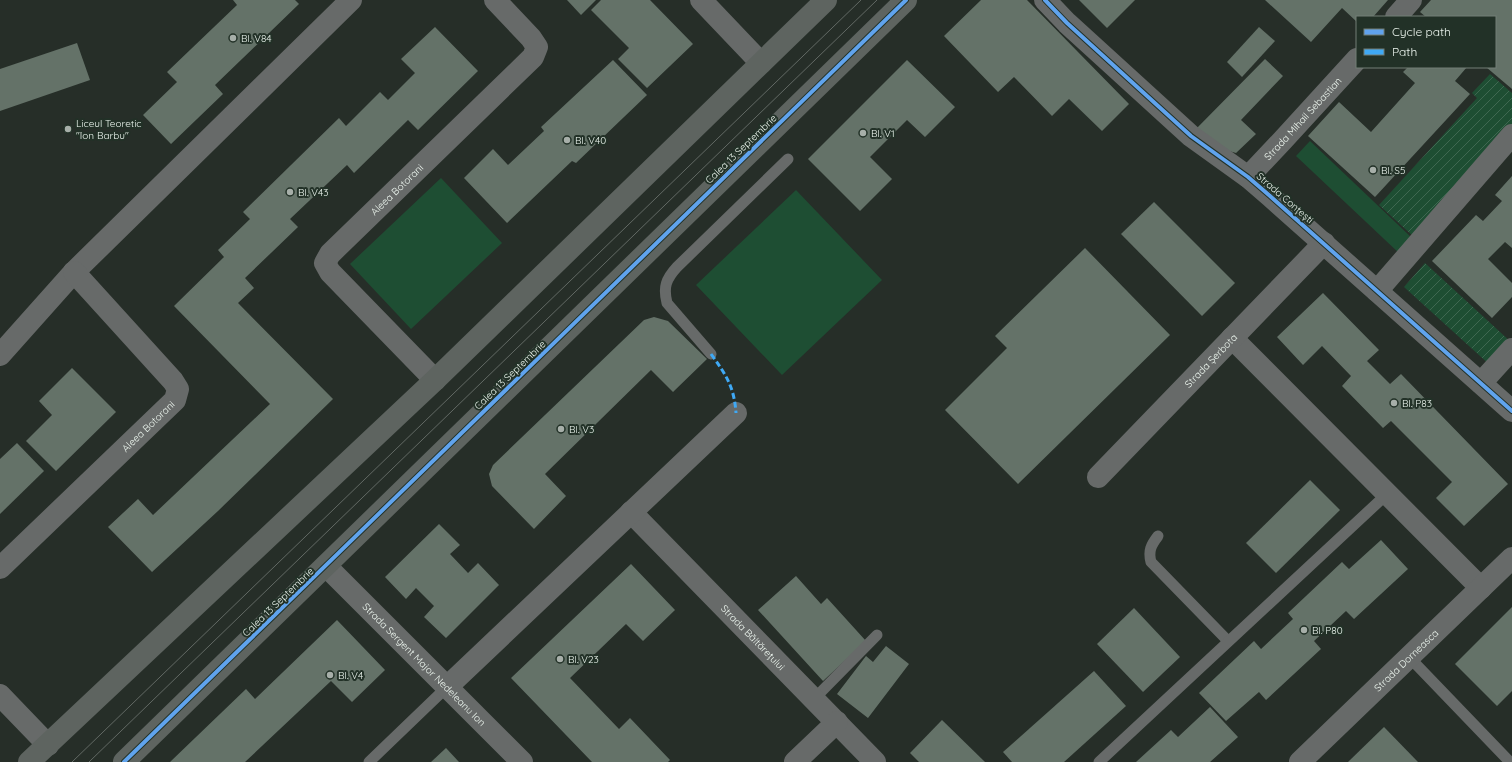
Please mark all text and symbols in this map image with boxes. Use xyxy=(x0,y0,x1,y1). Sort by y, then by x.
legend xyxy=(1356,16,1496,68)
text: Cycle path xyxy=(1392,24,1451,39)
place label: Bl. V84 xyxy=(241,32,272,45)
marker: Bl. V84 xyxy=(228,33,238,43)
text: Path xyxy=(1392,44,1417,59)
street label: Strada Mihail Sebastian xyxy=(1261,74,1344,163)
street label: Calea 13 Septembrie xyxy=(703,111,780,186)
place label: Liceul Teoretic "Ion Barbu" xyxy=(76,117,142,142)
marker: Liceul Teoretic "Ion Barbu" xyxy=(63,124,73,134)
place label: Bl. V1 xyxy=(871,127,895,140)
marker: Bl. V1 xyxy=(858,128,868,138)
place label: Bl. V40 xyxy=(575,134,606,147)
marker: Bl. V40 xyxy=(562,135,572,145)
street label: Aleea Botorani xyxy=(367,161,426,218)
place label: Bl. S5 xyxy=(1381,164,1405,177)
marker: Bl. S5 xyxy=(1368,165,1378,175)
street label: Strada Conțești xyxy=(1254,170,1316,226)
place label: Bl. V43 xyxy=(298,186,328,199)
marker: Bl. V43 xyxy=(285,187,295,197)
street label: Strada Șerbota xyxy=(1181,331,1240,390)
street label: Calea 13 Septembrie xyxy=(472,337,549,412)
place label: Bl. P83 xyxy=(1402,397,1432,410)
street label: Aleea Botorani xyxy=(119,398,177,454)
marker: Bl. P83 xyxy=(1389,398,1399,408)
place label: Bl. V3 xyxy=(569,423,594,436)
marker: Bl. V3 xyxy=(556,424,566,434)
street label: Calea 13 Septembrie xyxy=(240,564,317,639)
street label: Strada Sergent Major Nedeleanu Ion xyxy=(360,600,489,729)
street label: Strada Băltărețului xyxy=(718,602,788,673)
place label: Bl. P80 xyxy=(1312,624,1343,637)
marker: Bl. P80 xyxy=(1299,625,1309,635)
street label: Strada Dorneasca xyxy=(1371,626,1441,694)
place label: Bl. V23 xyxy=(568,653,599,666)
marker: Bl. V23 xyxy=(555,654,565,664)
place label: Bl. V4 xyxy=(338,669,363,682)
marker: Bl. V4 xyxy=(325,670,335,680)

